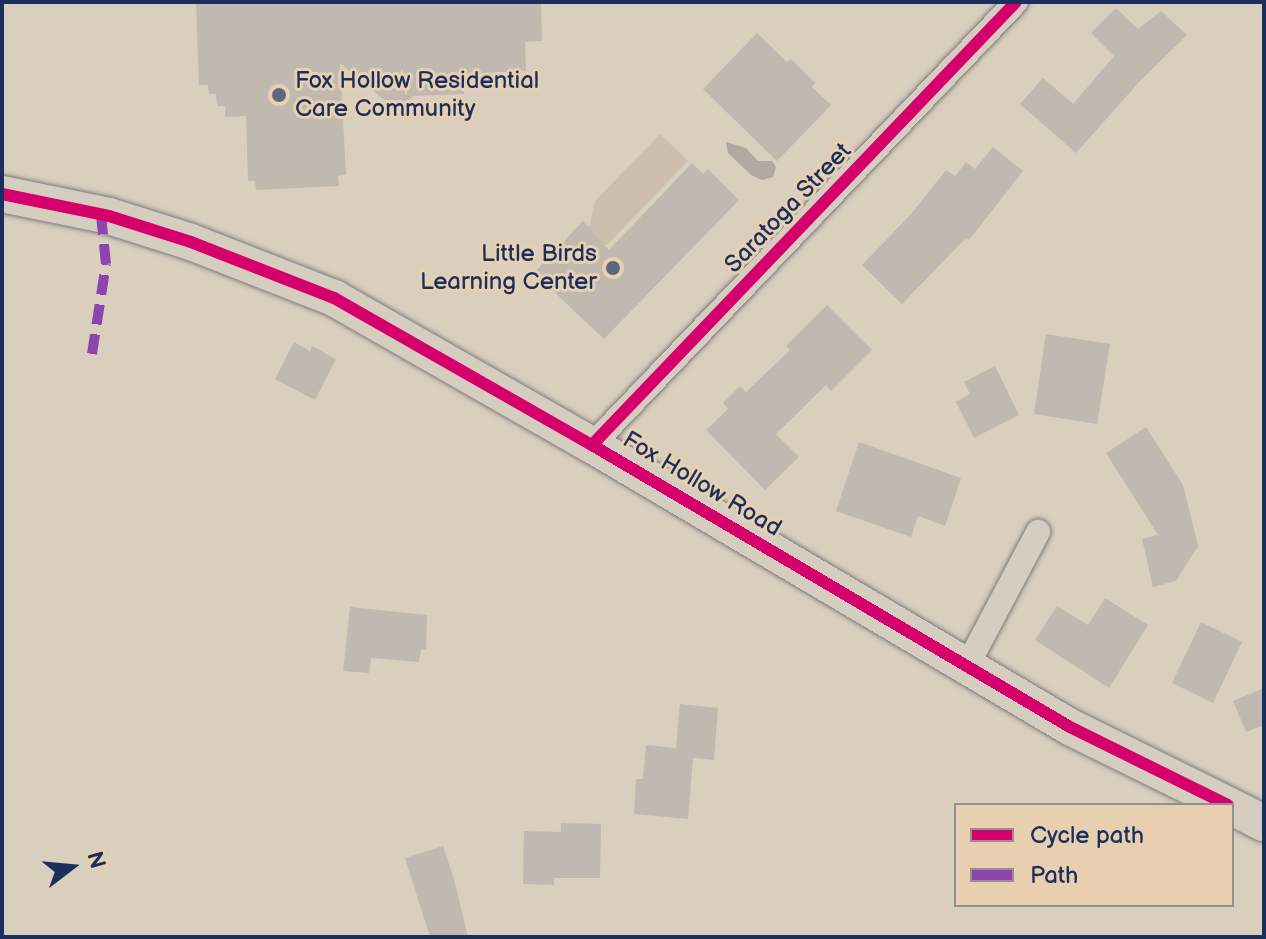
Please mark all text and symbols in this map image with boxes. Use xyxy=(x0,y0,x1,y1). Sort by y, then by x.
place label: Fox Hollow Residential Care Community xyxy=(295,67,539,123)
marker: Fox Hollow Residential Care Community xyxy=(270,86,288,104)
street label: Saratoga Street xyxy=(719,137,857,279)
place label: Little Birds Learning Center xyxy=(420,240,597,296)
marker: Little Birds Learning Center xyxy=(604,259,622,277)
street label: Fox Hollow Road xyxy=(617,425,787,543)
legend xyxy=(954,803,1234,907)
text: Cycle path xyxy=(1030,821,1144,850)
north arrow xyxy=(32,827,112,907)
text: N xyxy=(80,849,111,872)
text: Path xyxy=(1030,861,1078,890)

